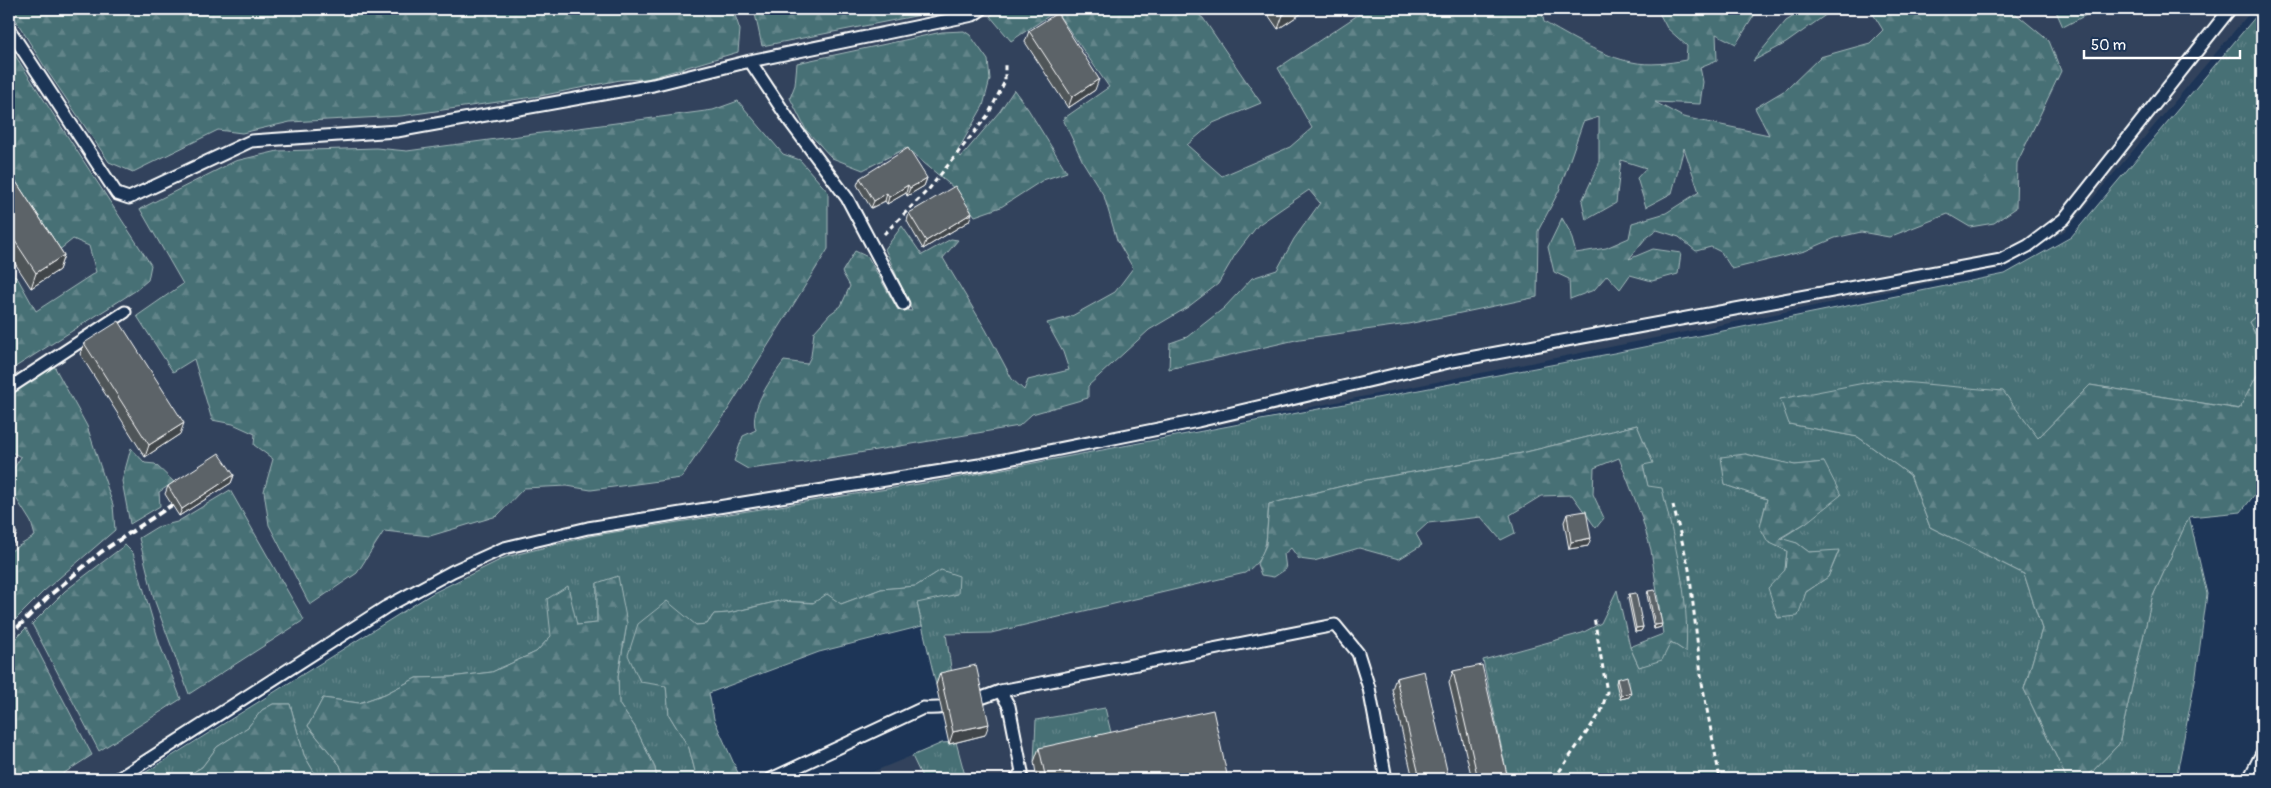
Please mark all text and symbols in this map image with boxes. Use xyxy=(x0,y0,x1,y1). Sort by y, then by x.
scale bar xyxy=(2084,28,2240,60)
text: 50 m xyxy=(2091,36,2126,55)

